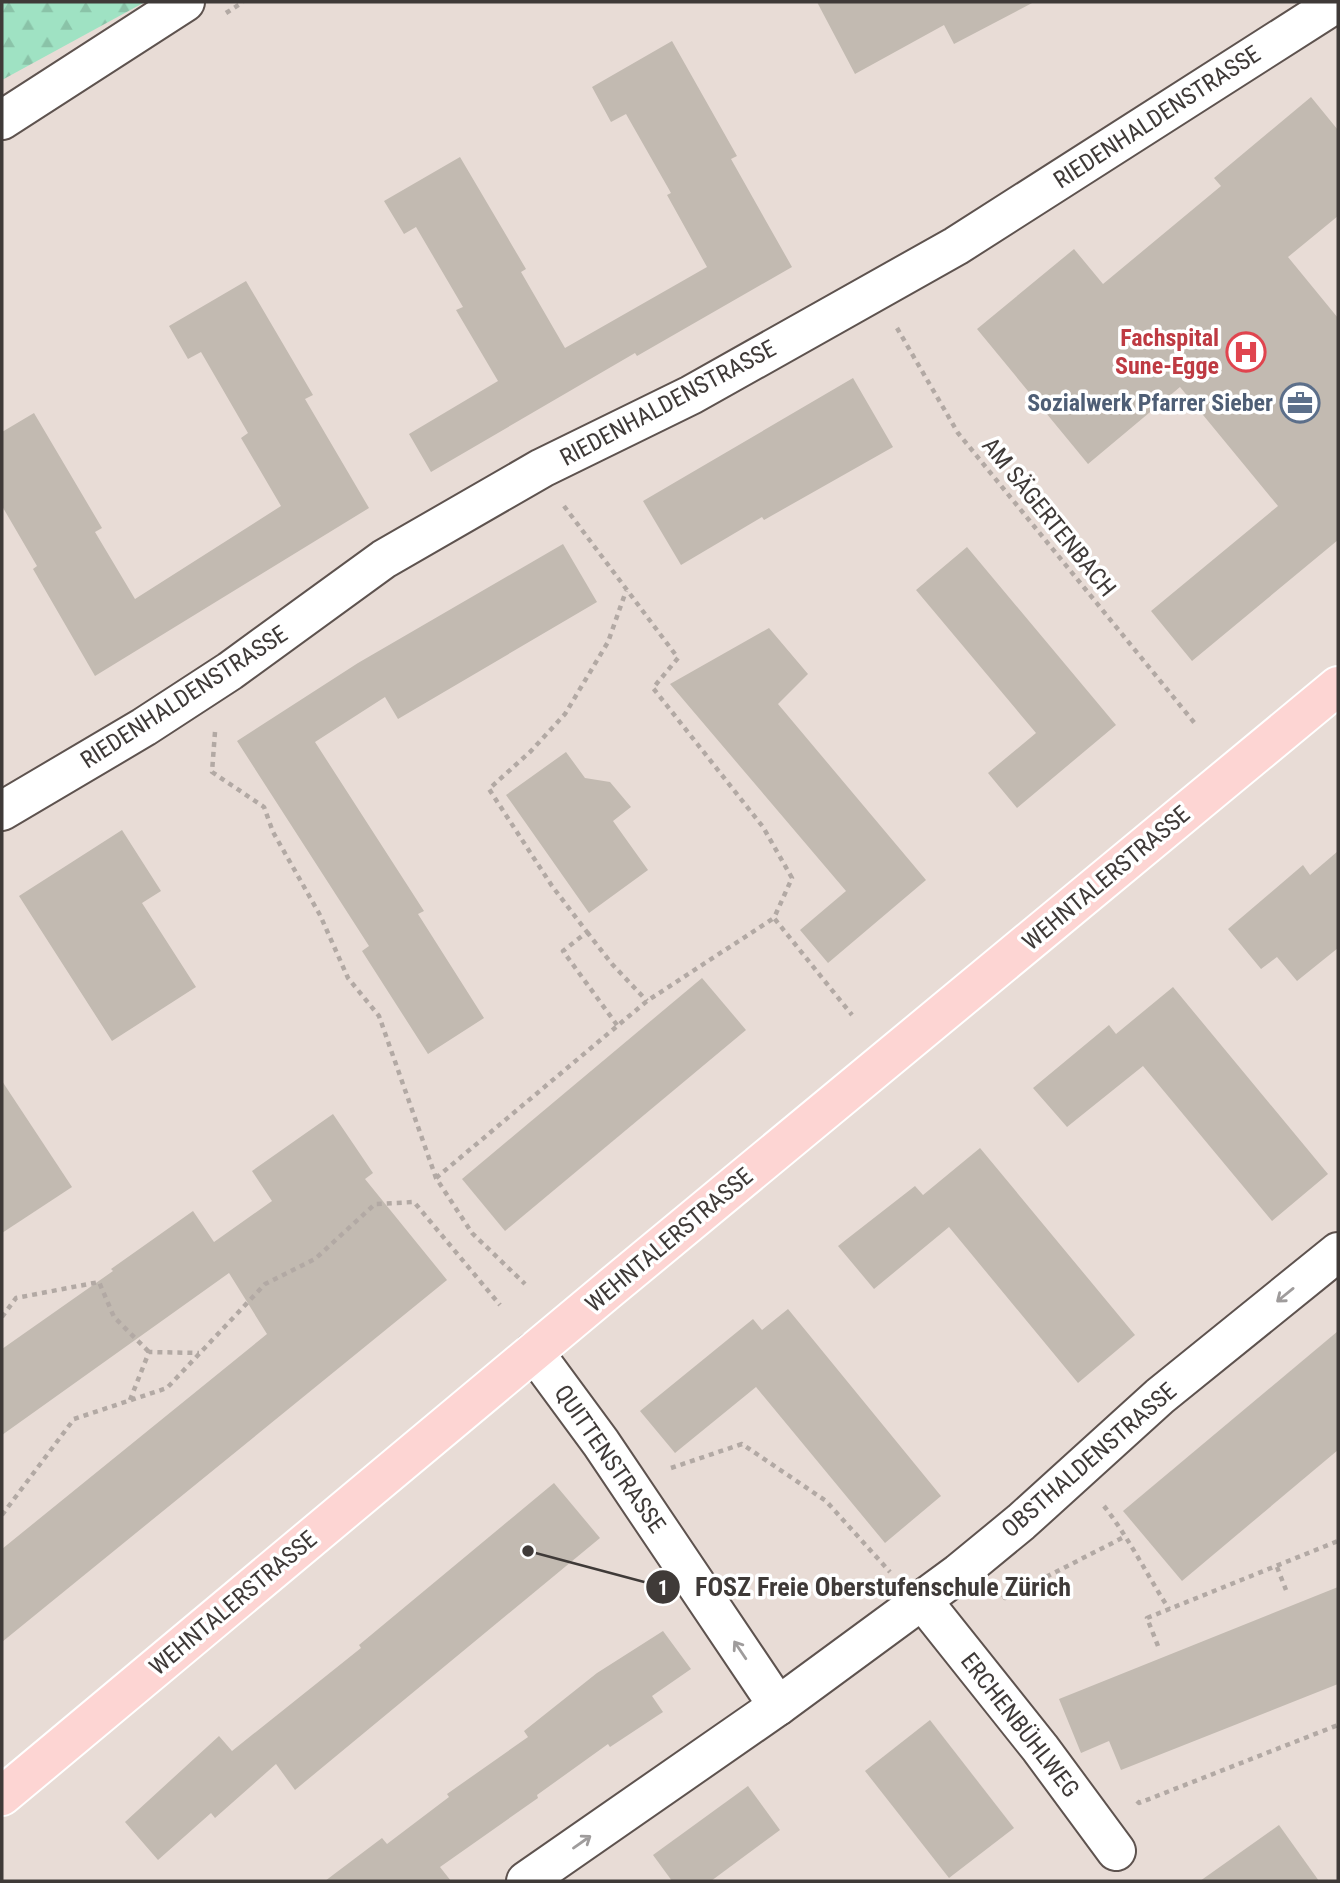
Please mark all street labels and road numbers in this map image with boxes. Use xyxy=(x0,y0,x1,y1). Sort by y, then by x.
street label: RIEDENHALDENSTRASSE xyxy=(1049,40,1265,194)
street label: RIEDENHALDENSTRASSE xyxy=(555,334,781,472)
street label: AM SÄGERTENBACH xyxy=(976,432,1122,602)
street label: RIEDENHALDENSTRASSE xyxy=(76,620,292,774)
street label: WEHNTALERSTRASSE xyxy=(1017,800,1195,956)
street label: WEHNTALERSTRASSE xyxy=(580,1162,758,1318)
street label: OBSTHALDENSTRASSE xyxy=(996,1377,1182,1543)
street label: QUITTENSTRASSE xyxy=(549,1380,671,1538)
street label: WEHNTALERSTRASSE xyxy=(144,1525,322,1681)
street label: ERCHENBÜHLWEG xyxy=(955,1647,1085,1803)

